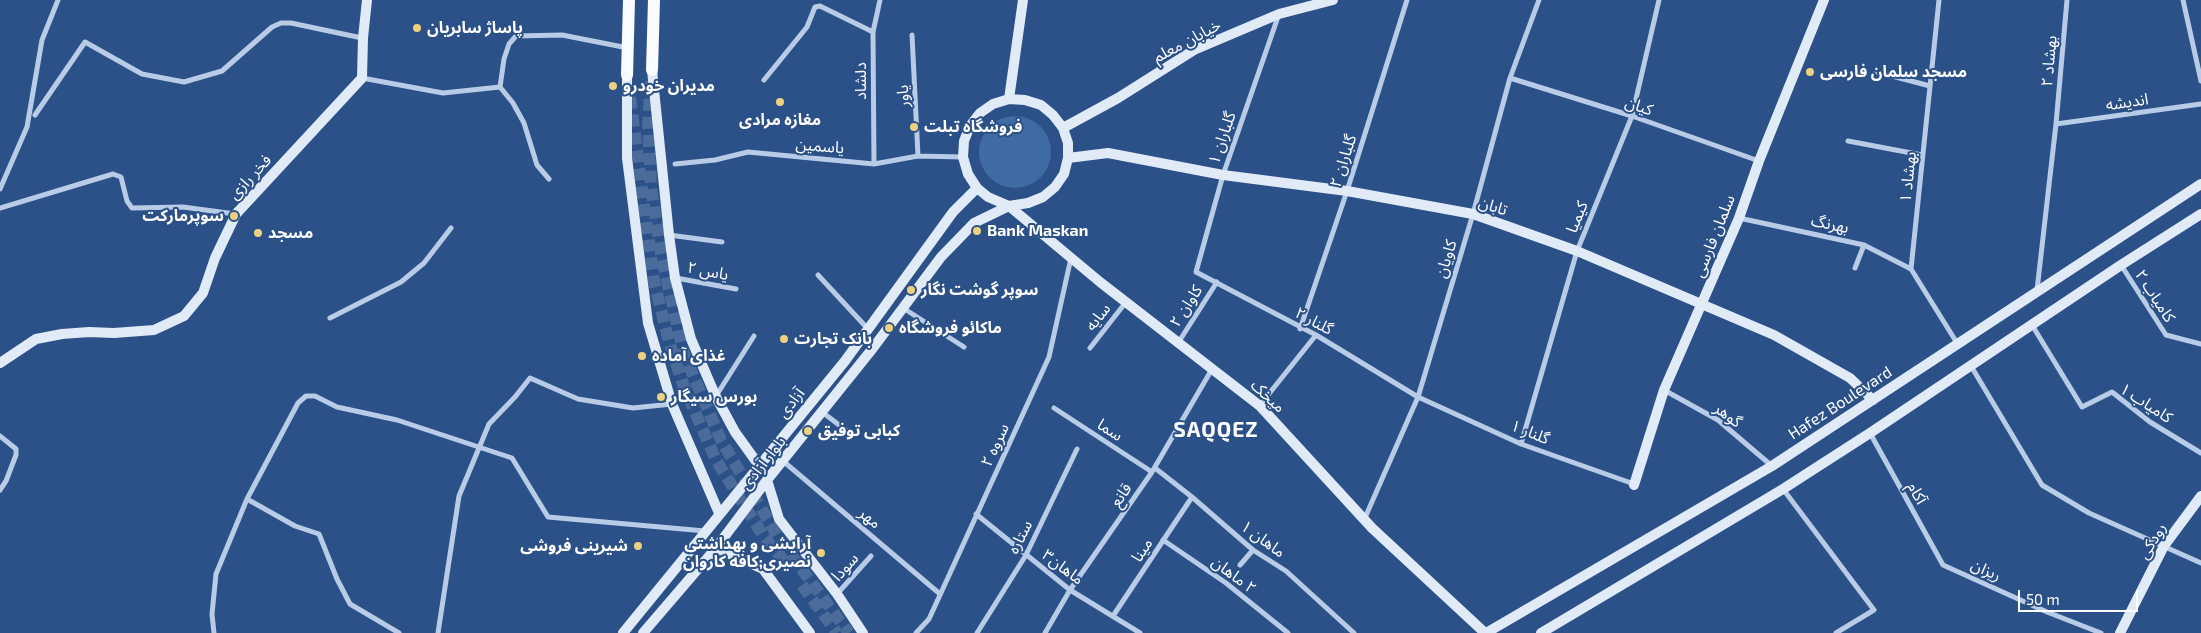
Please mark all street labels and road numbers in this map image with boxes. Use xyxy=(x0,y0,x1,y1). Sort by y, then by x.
street label: خیابان معلم xyxy=(1150,15,1224,67)
street label: بهشاد ۲ xyxy=(2037,35,2061,87)
street label: دلشاد xyxy=(851,62,871,100)
street label: یاور xyxy=(893,84,913,108)
street label: اندیشه xyxy=(2104,90,2150,114)
street label: کیان xyxy=(1623,92,1655,120)
street label: گلباران ۱ xyxy=(1204,109,1240,167)
street label: گلباران ۲ xyxy=(1325,132,1361,190)
street label: یاسمین xyxy=(795,134,845,158)
street label: فخر رازی xyxy=(224,151,276,203)
street label: بهشاد ۱ xyxy=(1896,151,1920,203)
street label: تابان xyxy=(1476,192,1510,220)
street label: سلمان فارسی xyxy=(1689,192,1739,280)
street label: کیمیا xyxy=(1562,198,1592,236)
street label: بهرنگ xyxy=(1809,211,1851,237)
street label: کاویان xyxy=(1431,238,1461,280)
street label: یاس ۲ xyxy=(686,258,730,284)
street label: کامیاب ۲ xyxy=(2131,266,2179,326)
street label: کاوان ۲ xyxy=(1165,282,1207,330)
street label: سایه xyxy=(1081,299,1115,335)
street label: گلنار ۲ xyxy=(1292,303,1336,339)
street label: Hafez Boulevard xyxy=(1785,362,1895,444)
street label: میخک xyxy=(1247,375,1289,417)
street label: کامیاب ۱ xyxy=(2116,379,2176,427)
street label: آزادی xyxy=(773,384,809,422)
street label: گوهر xyxy=(1710,399,1746,431)
street label: سما xyxy=(1094,415,1126,445)
street label: گلنار ۱ xyxy=(1508,416,1552,448)
street label: سروه ۲ xyxy=(977,420,1013,470)
street label: بلوار آزادی xyxy=(736,432,790,494)
street label: آکام xyxy=(1903,478,1931,508)
street label: قانع xyxy=(1106,479,1136,511)
street label: مهر xyxy=(855,503,885,533)
street label: ماهان ۱ xyxy=(1237,516,1289,562)
street label: ستاره xyxy=(1004,517,1036,557)
street label: رودکی xyxy=(2134,519,2170,563)
street label: مینا xyxy=(1127,534,1157,566)
street label: ماهان۳ xyxy=(1038,545,1088,589)
street label: سودا xyxy=(827,549,863,585)
street label: ٢ ماهان xyxy=(1208,552,1260,598)
street label: ریزان xyxy=(1968,555,2004,585)

